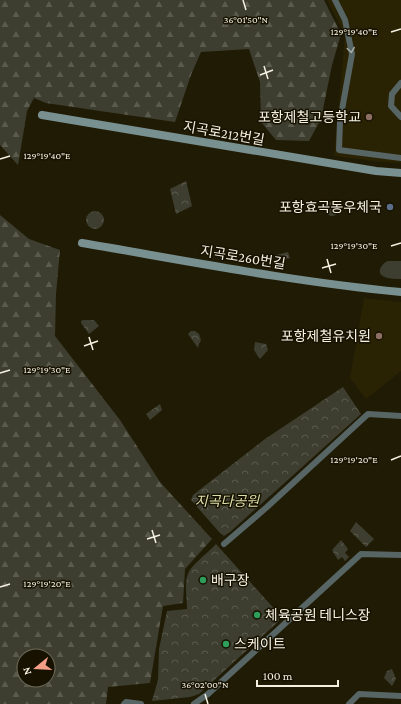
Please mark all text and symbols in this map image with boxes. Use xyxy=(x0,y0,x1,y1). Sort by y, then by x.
text: 36°01'50"N xyxy=(224,14,269,25)
text: 129°19'40"E xyxy=(330,26,378,37)
one-way arrow xyxy=(346,47,355,53)
place label: 포항제철고등학교 xyxy=(258,109,361,125)
marker: 포항제철고등학교 xyxy=(364,112,374,122)
street label: 지곡로212번길 xyxy=(182,118,266,148)
text: 129°19'40"E xyxy=(23,150,71,161)
place label: 포항효곡동우체국 xyxy=(279,199,382,215)
marker: 포항효곡동우체국 xyxy=(385,202,395,212)
text: 129°19'30"E xyxy=(330,240,378,251)
street label: 지곡로260번길 xyxy=(199,242,287,272)
place label: 포항제철유치원 xyxy=(281,328,371,344)
marker: 포항제철유치원 xyxy=(374,331,384,341)
text: 129°19'30"E xyxy=(23,364,71,375)
text: 129°19'20"E xyxy=(330,454,378,465)
park label: 지곡다공원 xyxy=(195,493,260,509)
place label: 배구장 xyxy=(211,572,250,588)
marker: 배구장 xyxy=(198,575,208,585)
text: 129°19'20"E xyxy=(23,578,71,589)
place label: 체육공원 테니스장 xyxy=(265,607,371,623)
marker: 체육공원 테니스장 xyxy=(252,610,262,620)
place label: 스케이트 xyxy=(234,636,286,652)
marker: 스케이트 xyxy=(221,639,231,649)
north arrow xyxy=(16,648,56,688)
scale bar xyxy=(257,662,338,688)
text: N xyxy=(19,665,33,677)
text: 100 m xyxy=(263,669,293,683)
text: 36°02'00"N xyxy=(181,679,229,690)

